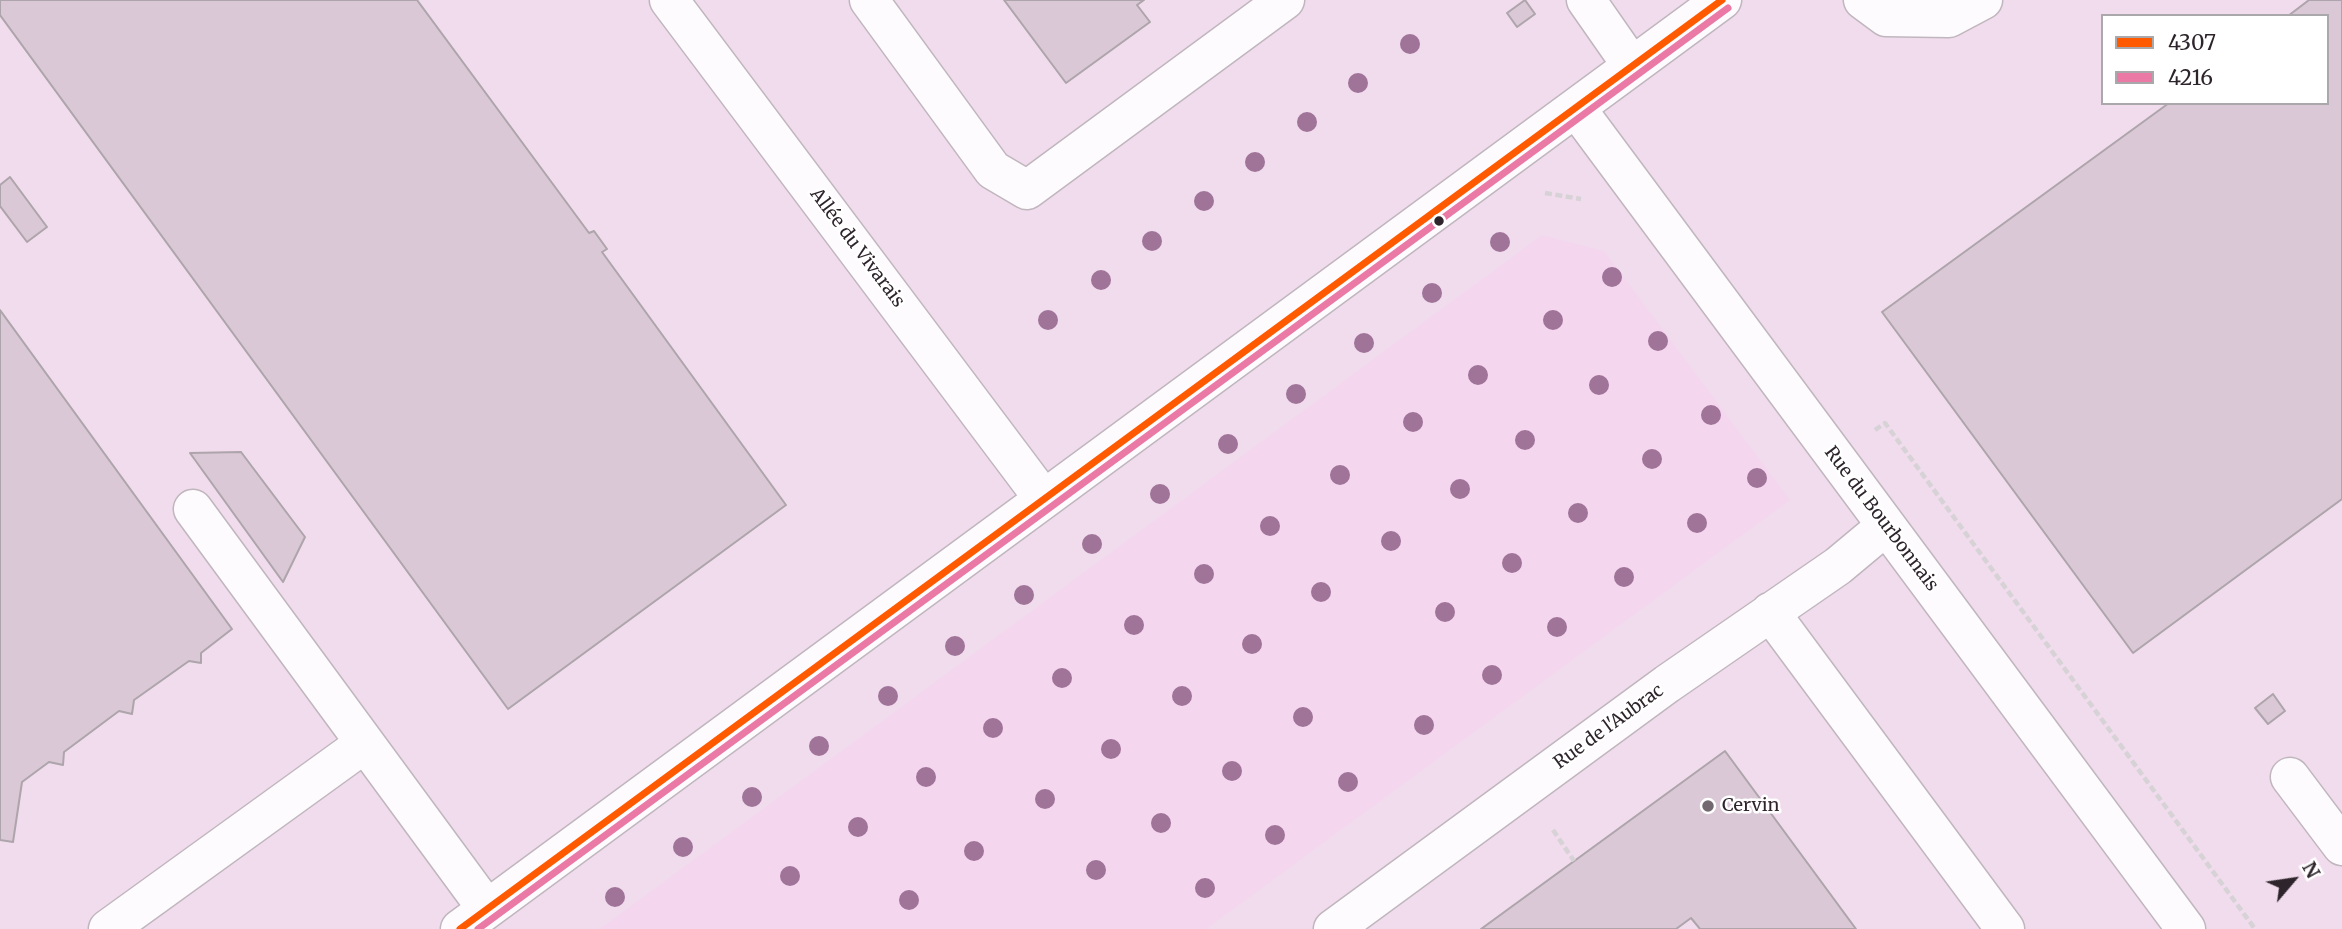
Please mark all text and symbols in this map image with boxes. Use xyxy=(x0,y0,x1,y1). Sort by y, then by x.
legend xyxy=(2100,14,2328,105)
text: 4307 xyxy=(2168,29,2216,56)
text: 4216 xyxy=(2168,64,2213,91)
street label: Allée du Vivarais xyxy=(805,184,909,312)
unlabelled marker xyxy=(1432,214,1446,228)
street label: Rue du Bourbonnais xyxy=(1820,442,1942,596)
street label: Rue de l'Aubrac xyxy=(1550,680,1668,774)
place label: Cervin xyxy=(1722,795,1779,817)
marker: Cervin xyxy=(1700,798,1716,814)
north arrow xyxy=(2258,845,2328,915)
text: N xyxy=(2297,857,2325,882)

